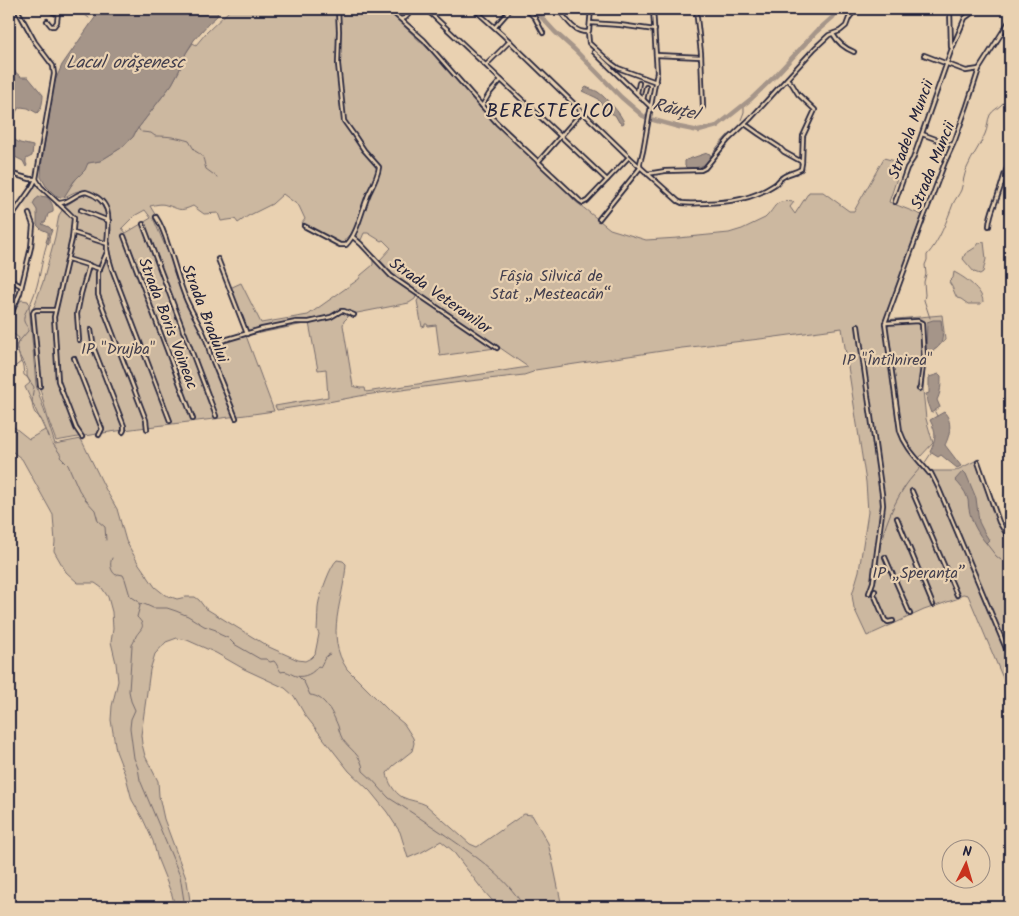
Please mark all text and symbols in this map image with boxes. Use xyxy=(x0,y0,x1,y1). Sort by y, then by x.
water label: Lacul orăşenesc xyxy=(66,49,186,78)
street label: Stradela Muncii xyxy=(882,75,941,183)
water label: Răuțel xyxy=(650,91,705,131)
district label: BERESTECICO xyxy=(486,97,614,127)
street label: Strada Muncii xyxy=(904,117,963,213)
street label: Strada Veteranilor xyxy=(384,252,498,342)
street label: Strada Boris Voineac xyxy=(131,254,204,393)
street label: Strada Bradului xyxy=(174,261,235,367)
park label: Fâșia Silvică de Stat „Mesteacăn“ xyxy=(490,264,612,307)
park label: IP "Drujba" xyxy=(81,337,156,362)
park label: IP "Întîlnirea" xyxy=(842,348,933,373)
park label: IP „Speranța” xyxy=(872,561,966,586)
north arrow xyxy=(942,838,992,888)
text: N xyxy=(962,841,973,863)

